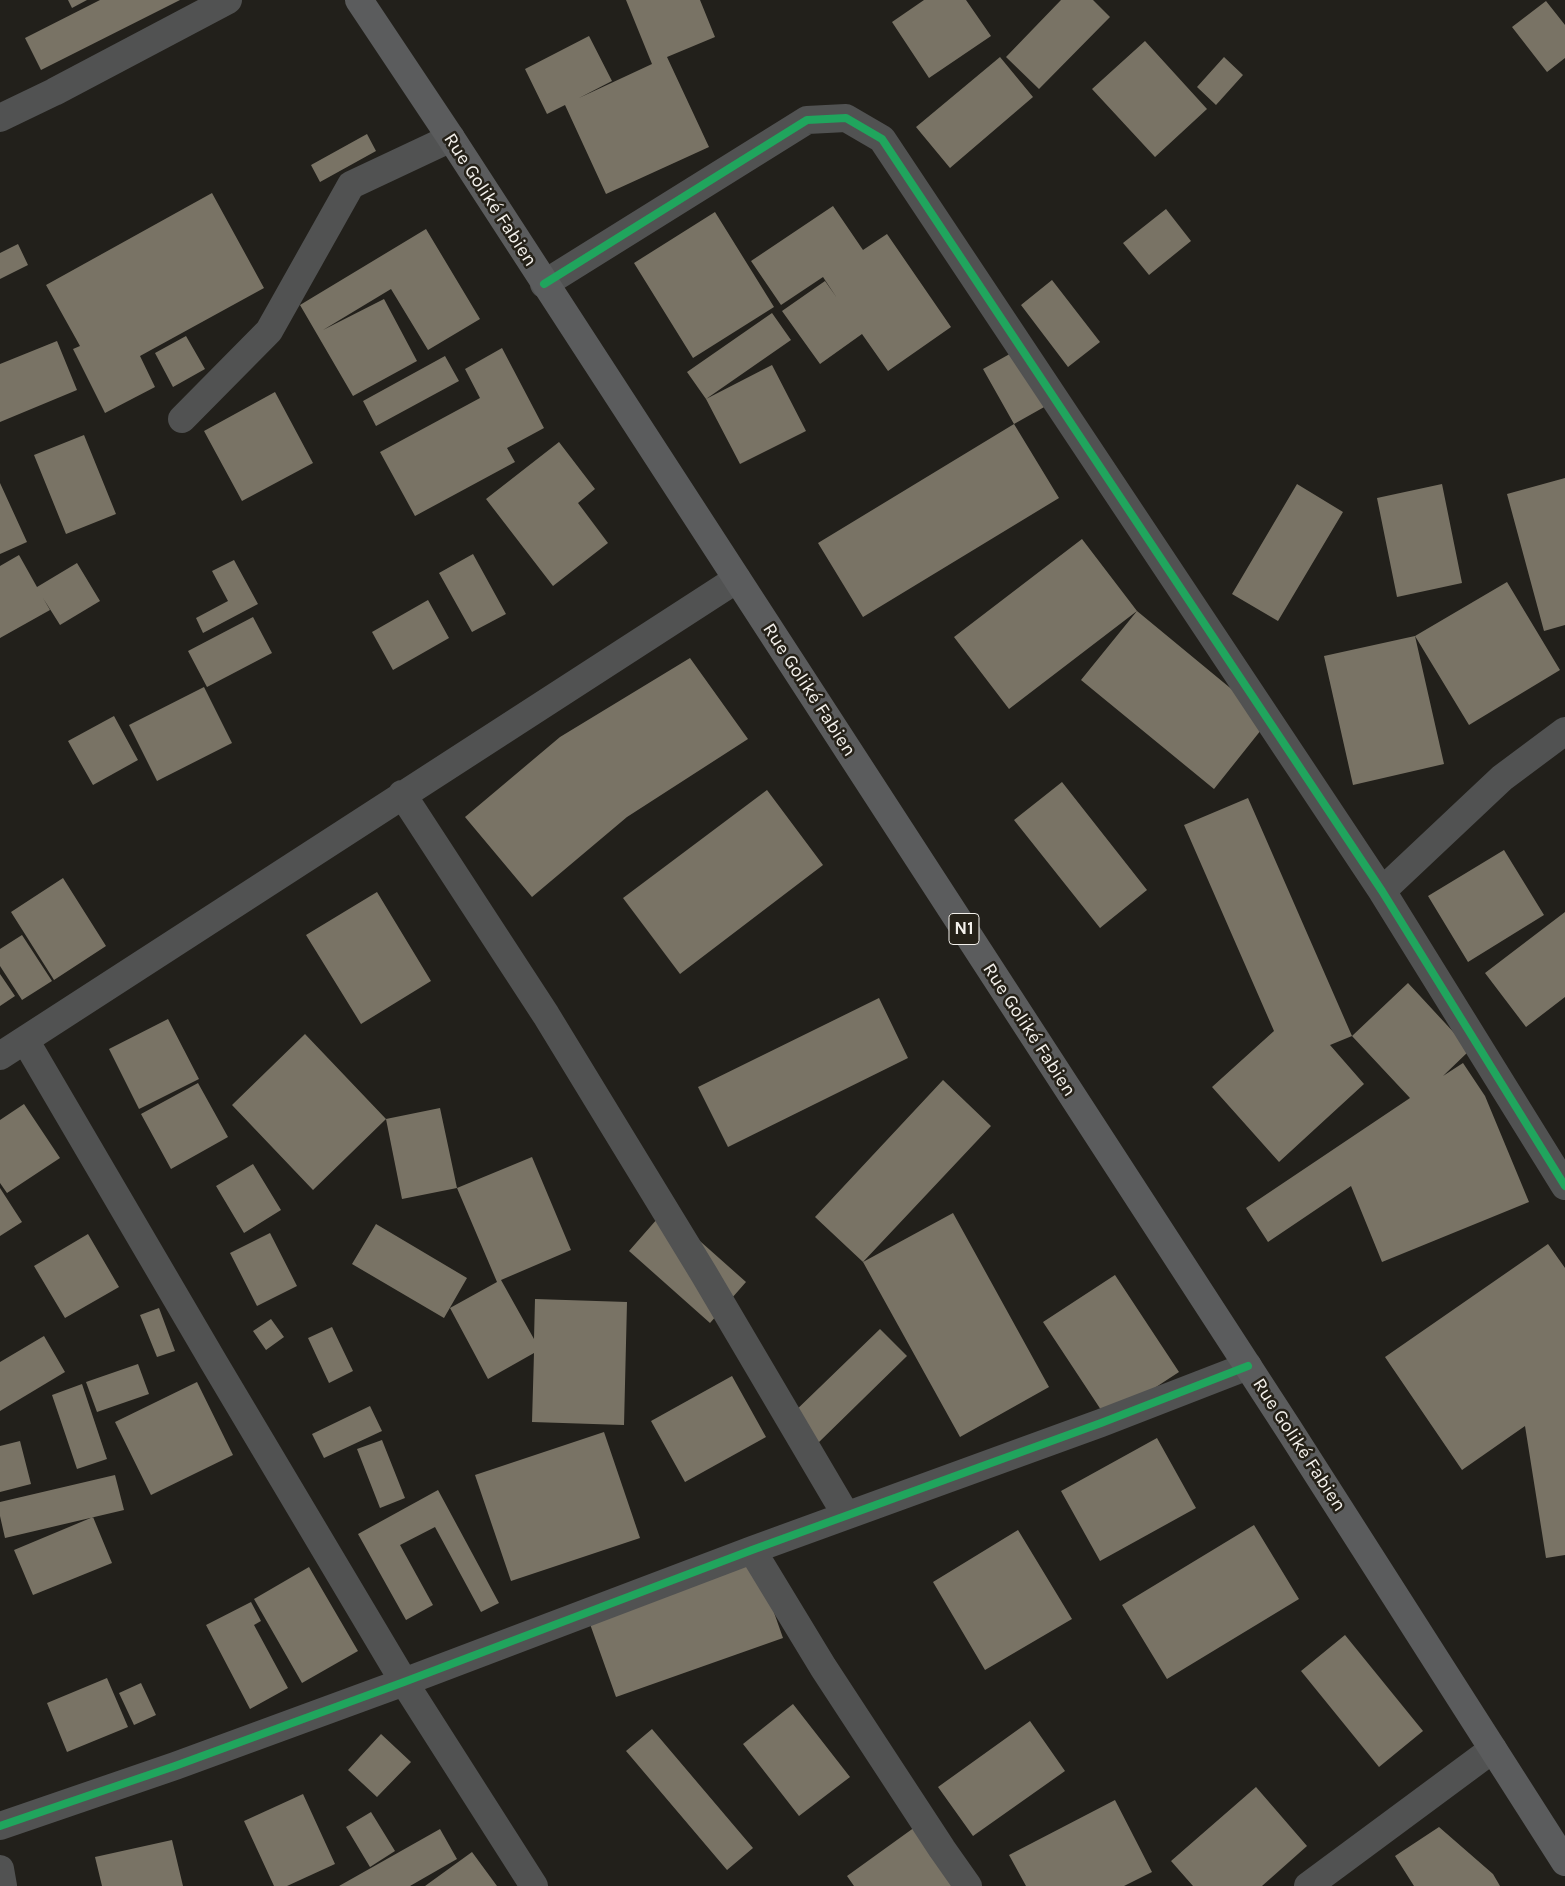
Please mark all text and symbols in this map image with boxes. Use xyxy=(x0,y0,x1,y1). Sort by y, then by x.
street label: Rue Goliké Fabien xyxy=(438,129,542,271)
street label: Rue Goliké Fabien xyxy=(757,619,861,761)
road number: N1 xyxy=(949,914,979,944)
street label: Rue Goliké Fabien xyxy=(977,959,1081,1101)
street label: Rue Goliké Fabien xyxy=(1247,1374,1351,1516)

